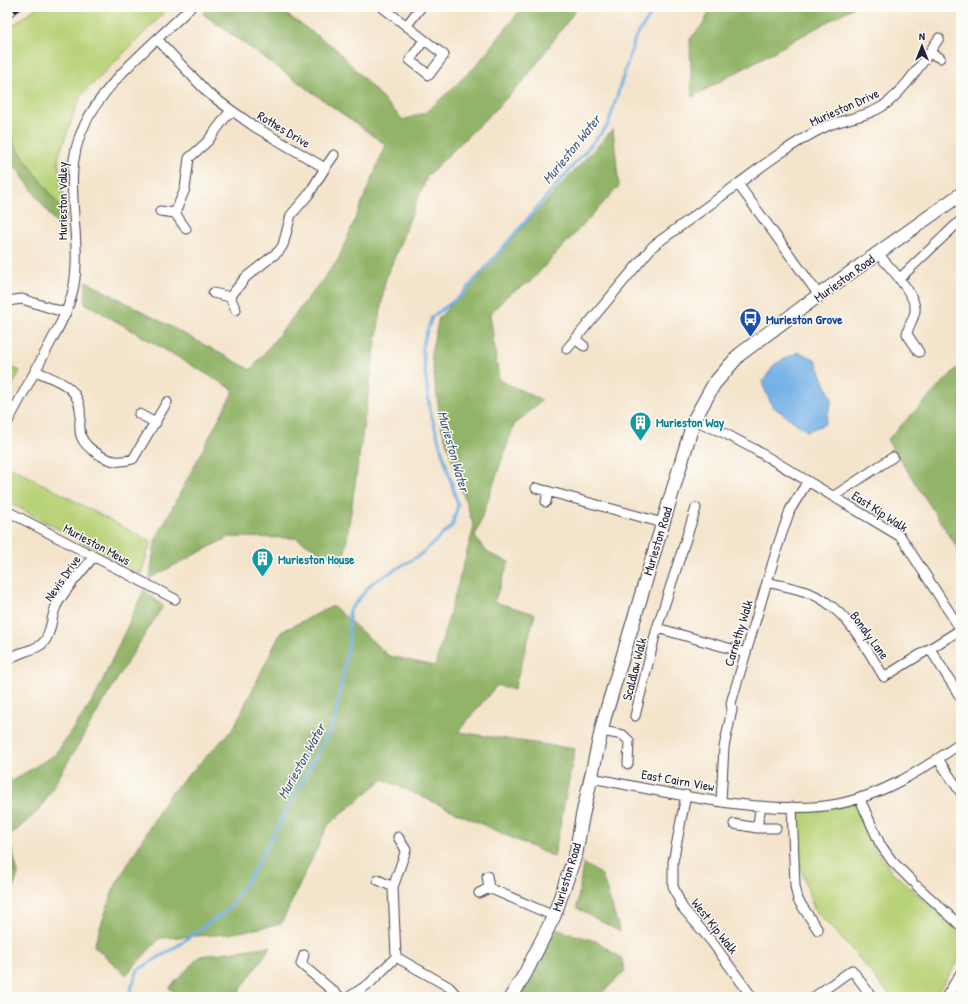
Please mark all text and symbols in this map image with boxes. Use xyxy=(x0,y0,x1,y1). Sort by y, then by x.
north arrow xyxy=(902,26,942,66)
text: N xyxy=(919,29,925,43)
street label: Murieston Drive xyxy=(807,84,881,130)
street label: Rothes Drive xyxy=(254,106,314,152)
water label: Murieston Water xyxy=(537,109,606,187)
street label: Murieston Valley xyxy=(53,161,71,240)
street label: Murieston Road xyxy=(810,250,878,306)
bus stop icon: Murieston Grove xyxy=(737,306,763,339)
place label: Murieston Grove xyxy=(766,310,843,328)
water label: Murieston Water xyxy=(433,408,475,495)
building icon: Murieston Way xyxy=(628,409,654,442)
place label: Murieston Way xyxy=(656,413,725,432)
street label: East Kip Walk xyxy=(848,486,912,536)
street label: Murieston Road xyxy=(638,504,676,578)
street label: Murieston Mews xyxy=(60,519,134,569)
building icon: Murieston House xyxy=(250,546,276,579)
place label: Murieston House xyxy=(278,550,355,568)
street label: Nevis Drive xyxy=(40,551,84,605)
street label: Carnethy Walk xyxy=(719,597,757,668)
street label: Bonaly Lane xyxy=(846,607,894,663)
street label: Scaldlaw Walk xyxy=(618,635,651,702)
water label: Murieston Water xyxy=(272,719,330,802)
street label: East Cairn View xyxy=(640,765,716,795)
street label: Murieston Road xyxy=(547,840,585,914)
street label: West Kip Walk xyxy=(688,895,743,958)

